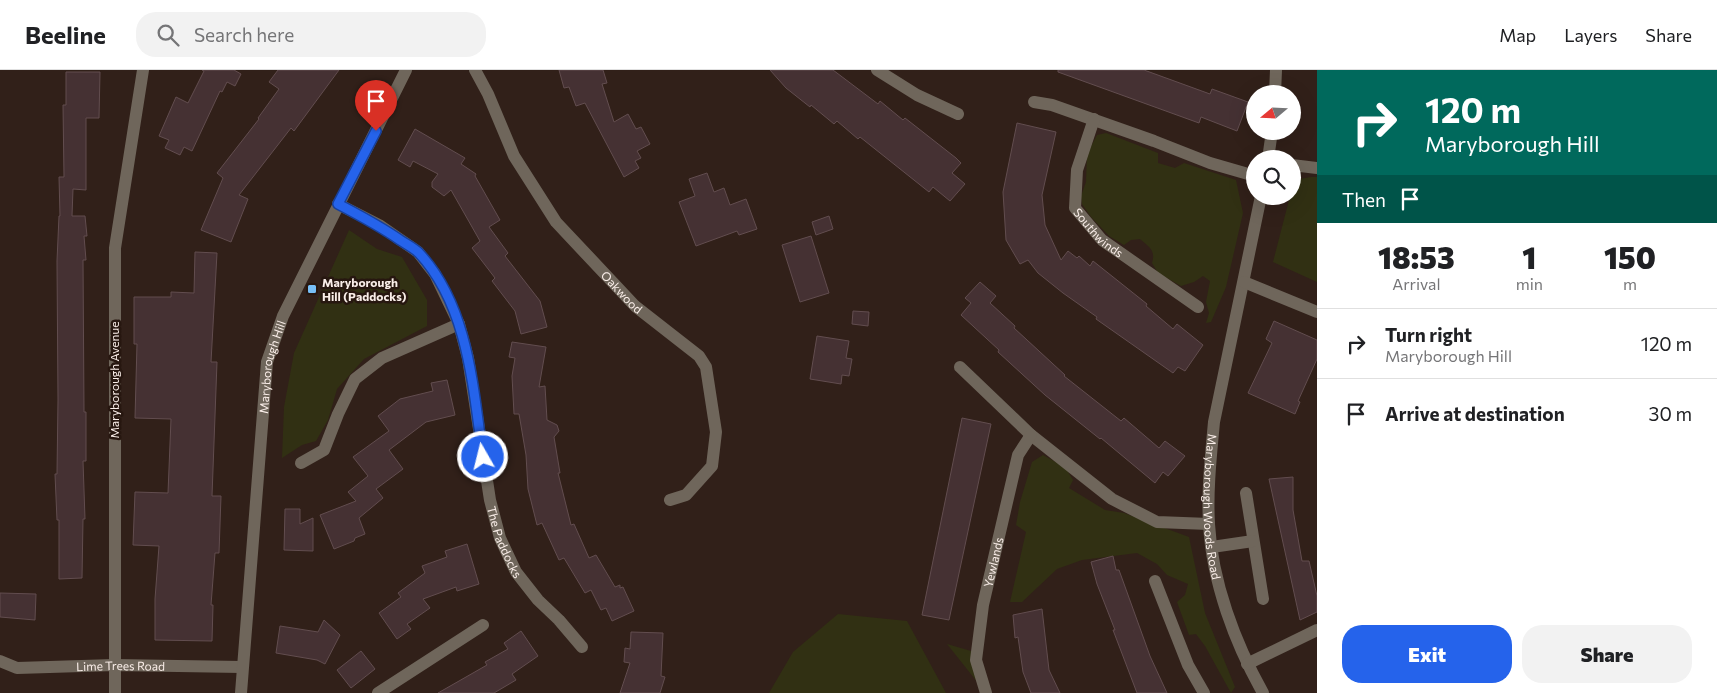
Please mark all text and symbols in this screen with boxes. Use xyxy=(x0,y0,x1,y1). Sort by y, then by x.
search box xyxy=(136,12,486,57)
text: Beeline xyxy=(25,20,106,49)
icon: search xyxy=(154,21,182,49)
text: Search here xyxy=(194,23,294,46)
text: Map xyxy=(1499,24,1536,46)
text: Layers xyxy=(1564,24,1617,46)
text: Share xyxy=(1645,24,1692,46)
pin xyxy=(355,80,397,131)
north arrow xyxy=(1246,85,1301,140)
map controls xyxy=(1246,85,1301,205)
icon: arrive xyxy=(362,87,390,115)
text: 120 m xyxy=(1425,87,1521,130)
icon: right xyxy=(1342,90,1407,155)
text: Maryborough Hill xyxy=(1425,130,1600,157)
button: search xyxy=(1246,150,1301,205)
icon: arrive xyxy=(1396,185,1424,213)
text: Then xyxy=(1342,188,1386,211)
street label: Southwinds xyxy=(1071,205,1126,260)
text: 18:53 xyxy=(1378,238,1455,275)
text: 1 xyxy=(1522,238,1536,275)
text: 150 xyxy=(1604,238,1656,275)
street label: Oakwood xyxy=(599,268,645,316)
text: Arrival xyxy=(1392,274,1441,293)
text: min xyxy=(1516,274,1543,293)
text: m xyxy=(1623,274,1637,293)
place label: Maryborough Hill (Paddocks) xyxy=(322,275,407,303)
marker: Maryborough Hill (Paddocks) xyxy=(306,283,318,295)
street label: Maryborough Hill xyxy=(256,318,288,414)
street label: Maryborough Avenue xyxy=(107,321,121,439)
text: Turn right xyxy=(1385,323,1472,346)
icon: right xyxy=(1342,330,1370,358)
text: 120 m xyxy=(1641,332,1692,355)
text: Maryborough Hill xyxy=(1385,346,1512,365)
icon: arrive xyxy=(1342,400,1370,428)
text: Arrive at destination xyxy=(1385,402,1565,425)
text: 30 m xyxy=(1649,402,1692,425)
position arrow xyxy=(456,430,508,482)
street label: Maryborough Woods Road xyxy=(1201,433,1224,581)
street label: The Paddocks xyxy=(485,504,525,581)
street label: Yewlands xyxy=(980,536,1006,589)
button: Exit xyxy=(1342,625,1512,683)
button: Share xyxy=(1522,625,1692,683)
street label: Lime Trees Road xyxy=(76,658,165,673)

